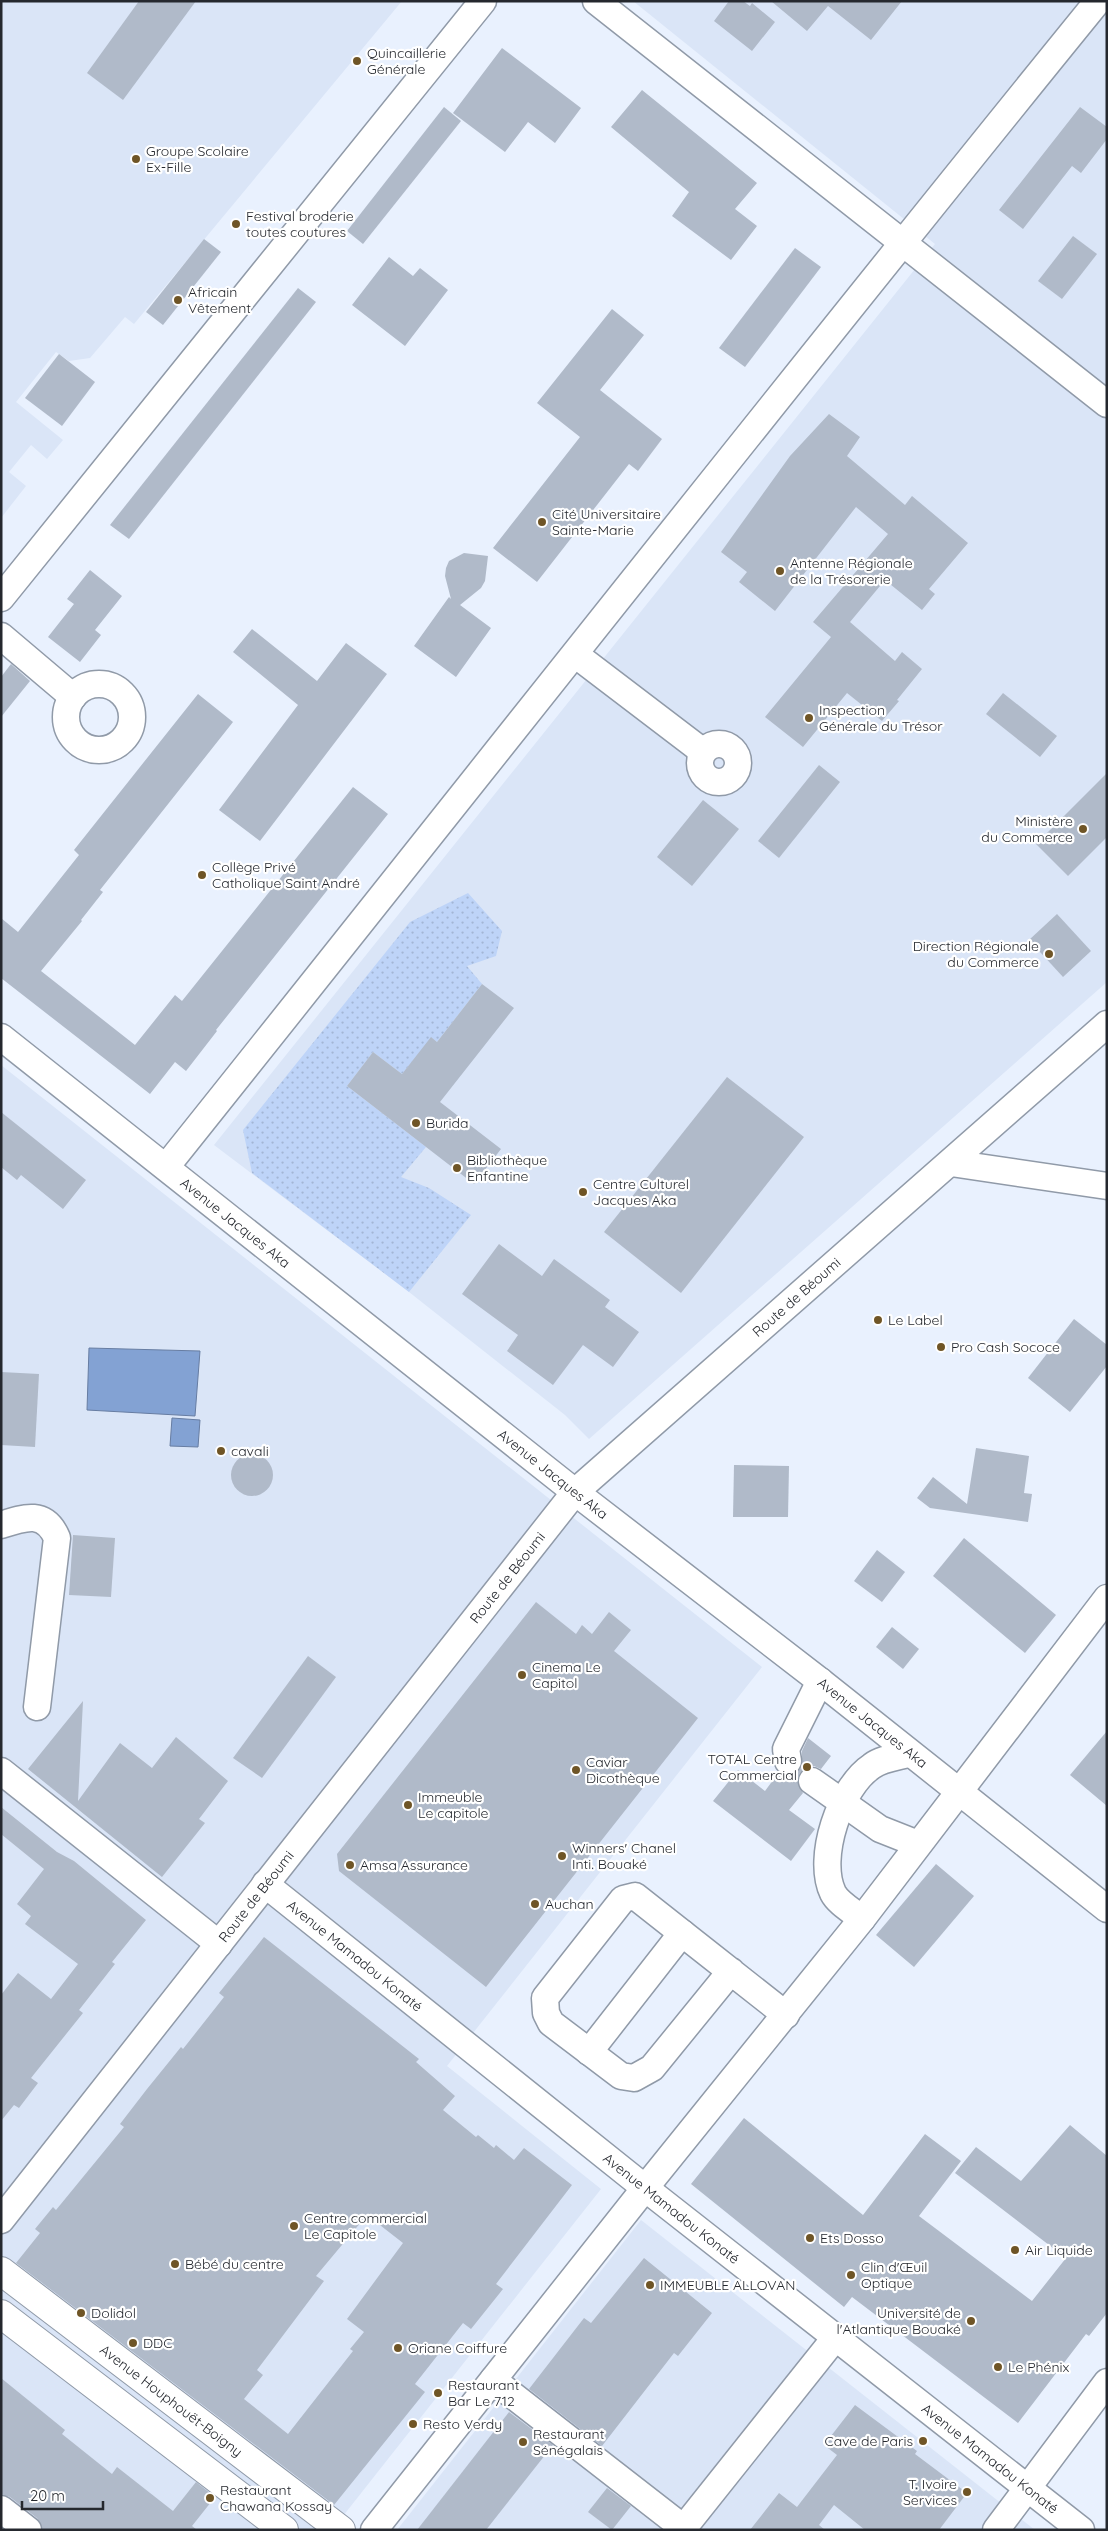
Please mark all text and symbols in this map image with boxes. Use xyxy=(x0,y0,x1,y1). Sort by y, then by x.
place label: Quincaillerie Générale xyxy=(367,44,446,78)
marker: Quincaillerie Générale xyxy=(351,55,363,67)
place label: Groupe Scolaire Ex-Fille xyxy=(146,142,249,176)
marker: Groupe Scolaire Ex-Fille xyxy=(130,153,142,165)
place label: Festival broderie toutes coutures xyxy=(246,207,354,241)
marker: Festival broderie toutes coutures xyxy=(230,218,242,230)
place label: Africain Vêtement xyxy=(188,283,251,317)
marker: Africain Vêtement xyxy=(172,294,184,306)
place label: Cité Universitaire Sainte-Marie xyxy=(552,505,661,539)
marker: Cité Universitaire Sainte-Marie xyxy=(536,516,548,528)
place label: Antenne Régionale de la Trésorerie xyxy=(790,554,913,588)
marker: Antenne Régionale de la Trésorerie xyxy=(774,565,786,577)
place label: Inspection Générale du Trésor xyxy=(819,701,943,735)
marker: Inspection Générale du Trésor xyxy=(803,712,815,724)
place label: Ministère du Commerce xyxy=(981,812,1073,846)
marker: Ministère du Commerce xyxy=(1077,823,1089,835)
place label: Collège Privé Catholique Saint André xyxy=(212,858,360,892)
marker: Collège Privé Catholique Saint André xyxy=(196,869,208,881)
place label: Direction Régionale du Commerce xyxy=(913,937,1039,971)
marker: Direction Régionale du Commerce xyxy=(1043,948,1055,960)
place label: Burida xyxy=(426,1114,468,1132)
marker: Burida xyxy=(410,1117,422,1129)
place label: Bibliothèque Enfantine xyxy=(467,1151,547,1185)
marker: Bibliothèque Enfantine xyxy=(451,1162,463,1174)
street label: Avenue Jacques Aka xyxy=(177,1174,294,1272)
place label: Centre Culturel Jacques Aka xyxy=(593,1175,689,1209)
marker: Centre Culturel Jacques Aka xyxy=(577,1186,589,1198)
street label: Route de Béoumi xyxy=(749,1254,844,1341)
place label: Le Label xyxy=(888,1311,943,1329)
marker: Le Label xyxy=(872,1314,884,1326)
place label: Pro Cash Sococe xyxy=(951,1338,1060,1356)
marker: Pro Cash Sococe xyxy=(935,1341,947,1353)
street label: Avenue Jacques Aka xyxy=(494,1425,612,1523)
place label: cavali xyxy=(231,1442,269,1460)
marker: cavali xyxy=(215,1445,227,1457)
street label: Route de Béoumi xyxy=(466,1528,549,1627)
place label: Cinema Le Capitol xyxy=(532,1658,601,1692)
marker: Cinema Le Capitol xyxy=(516,1669,528,1681)
street label: Avenue Jacques Aka xyxy=(814,1674,931,1772)
place label: TOTAL Centre Commercial xyxy=(707,1750,797,1784)
place label: Caviar Dicothèque xyxy=(586,1753,660,1787)
marker: TOTAL Centre Commercial xyxy=(801,1761,813,1773)
marker: Caviar Dicothèque xyxy=(570,1764,582,1776)
place label: Immeuble Le capitole xyxy=(418,1788,489,1822)
marker: Immeuble Le capitole xyxy=(402,1799,414,1811)
place label: Winners' Chanel Inti. Bouaké xyxy=(572,1839,676,1873)
street label: Route de Béoumi xyxy=(214,1847,298,1946)
marker: Winners' Chanel Inti. Bouaké xyxy=(556,1850,568,1862)
place label: Amsa Assurance xyxy=(360,1856,468,1874)
marker: Amsa Assurance xyxy=(344,1859,356,1871)
place label: Auchan xyxy=(545,1895,594,1913)
street label: Avenue Mamadou Konaté xyxy=(283,1896,426,2016)
marker: Auchan xyxy=(529,1898,541,1910)
street label: Avenue Mamadou Konaté xyxy=(600,2149,743,2268)
place label: Centre commercial Le Capitole xyxy=(304,2209,427,2243)
marker: Centre commercial Le Capitole xyxy=(288,2220,300,2232)
place label: Ets Dosso xyxy=(820,2229,884,2247)
marker: Ets Dosso xyxy=(804,2232,816,2244)
place label: Air Liquide xyxy=(1025,2241,1093,2259)
marker: Air Liquide xyxy=(1009,2244,1021,2256)
place label: Bébé du centre xyxy=(185,2255,284,2273)
marker: Bébé du centre xyxy=(169,2258,181,2270)
place label: Clin d'Œuil Optique xyxy=(861,2258,928,2292)
marker: Clin d'Œuil Optique xyxy=(845,2269,857,2281)
place label: IMMEUBLE ALLOVAN xyxy=(660,2276,795,2294)
marker: IMMEUBLE ALLOVAN xyxy=(644,2279,656,2291)
place label: Dolidol xyxy=(91,2304,136,2322)
place label: Université de l'Atlantique Bouaké xyxy=(837,2304,961,2338)
marker: Dolidol xyxy=(75,2307,87,2319)
marker: Université de l'Atlantique Bouaké xyxy=(965,2315,977,2327)
place label: DDC xyxy=(143,2334,172,2352)
marker: DDC xyxy=(127,2337,139,2349)
place label: Oriane Coiffure xyxy=(408,2339,507,2357)
street label: Avenue Houphouët-Boigny xyxy=(96,2341,246,2461)
marker: Oriane Coiffure xyxy=(392,2342,404,2354)
place label: Le Phénix xyxy=(1008,2358,1069,2376)
marker: Le Phénix xyxy=(992,2361,1004,2373)
place label: Restaurant Bar Le 712 xyxy=(448,2376,520,2410)
marker: Restaurant Bar Le 712 xyxy=(432,2387,444,2399)
street label: Avenue Mamadou Konaté xyxy=(918,2399,1062,2518)
place label: Resto Verdy xyxy=(423,2415,502,2433)
marker: Resto Verdy xyxy=(407,2418,419,2430)
place label: Restaurant Sénégalais xyxy=(533,2425,605,2459)
place label: Cave de Paris xyxy=(825,2432,913,2450)
marker: Cave de Paris xyxy=(917,2435,929,2447)
marker: Restaurant Sénégalais xyxy=(517,2436,529,2448)
place label: T. Ivoire Services xyxy=(903,2475,957,2509)
scale bar xyxy=(22,2478,104,2510)
place label: Restaurant Chawana Kossay xyxy=(220,2481,332,2515)
text: 20 m xyxy=(30,2486,65,2505)
marker: T. Ivoire Services xyxy=(961,2486,973,2498)
marker: Restaurant Chawana Kossay xyxy=(204,2492,216,2504)

